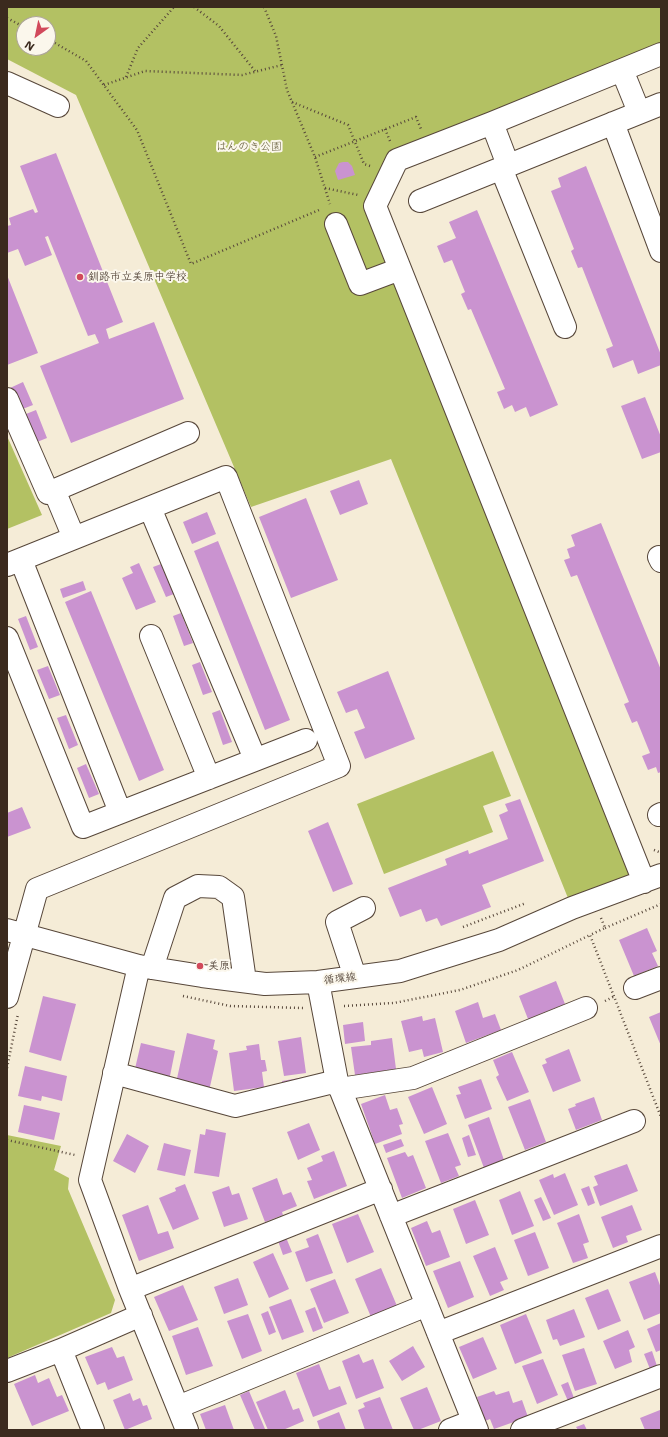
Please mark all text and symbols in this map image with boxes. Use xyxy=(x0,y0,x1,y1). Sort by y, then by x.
north arrow xyxy=(16,16,56,56)
text: N xyxy=(22,37,37,54)
park label: はんのき公園 xyxy=(216,140,282,154)
place label: 釧路市立美原中学校 xyxy=(88,270,187,284)
marker: 釧路市立美原中学校 xyxy=(75,272,85,282)
place label: 美原 xyxy=(208,959,230,973)
marker: 美原 xyxy=(195,961,205,971)
street label: 循環線 xyxy=(323,970,357,988)

